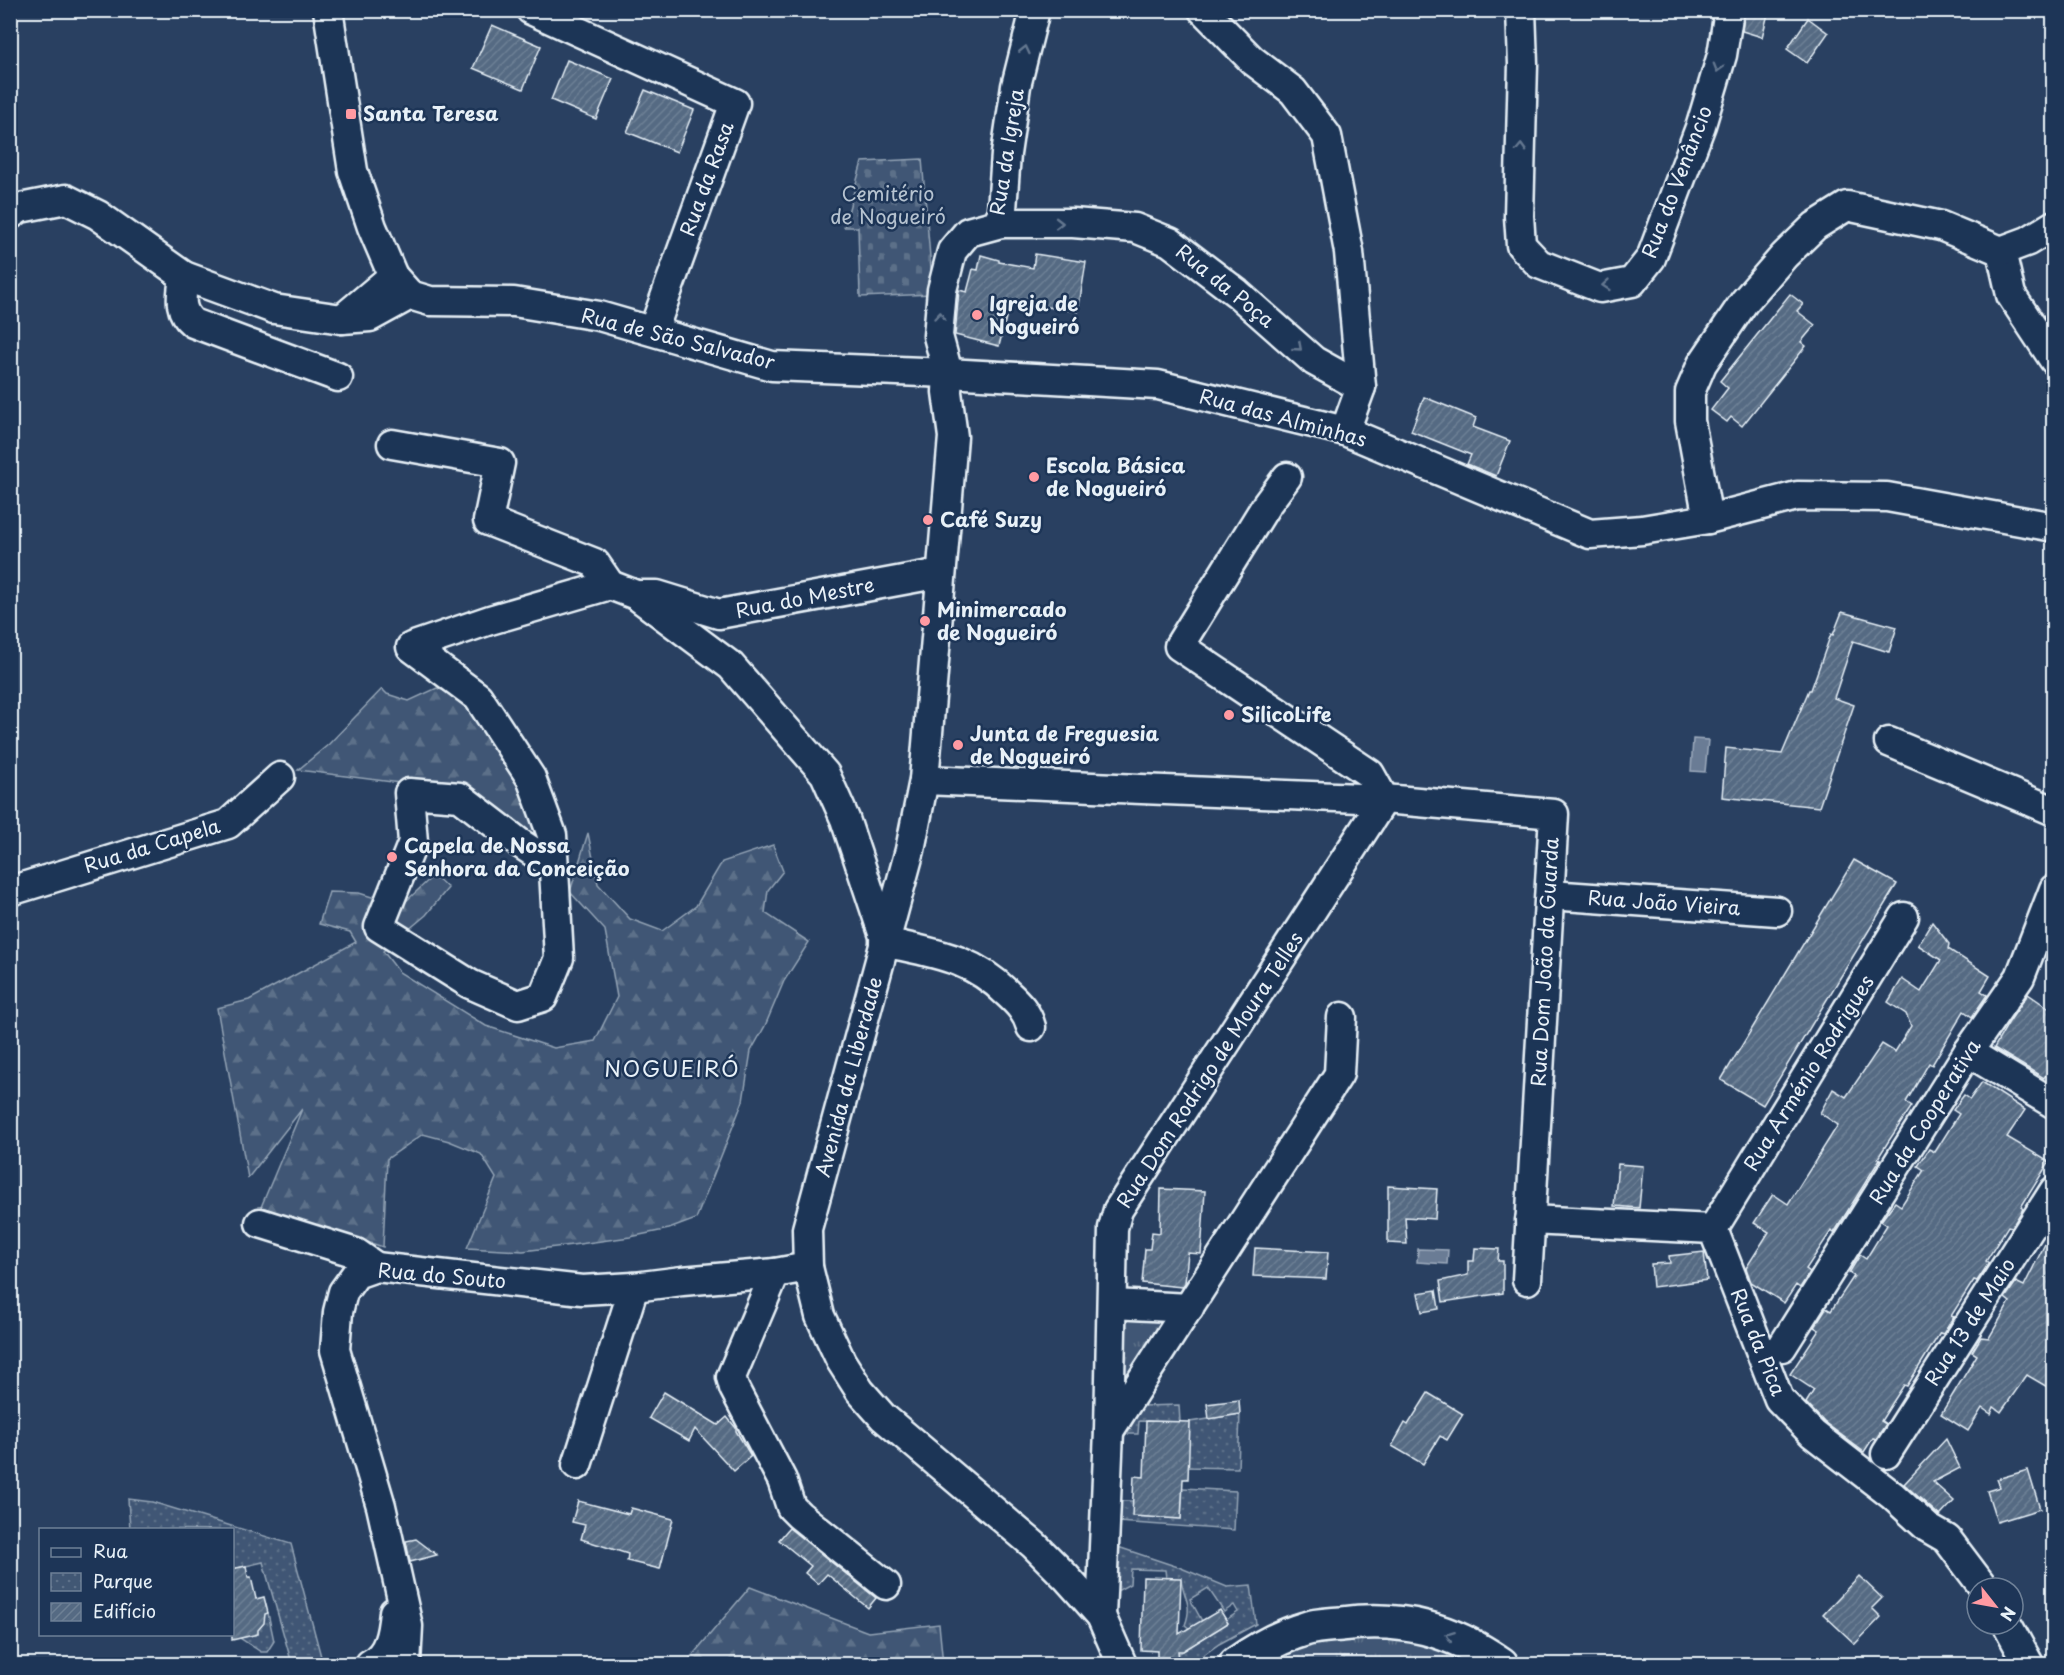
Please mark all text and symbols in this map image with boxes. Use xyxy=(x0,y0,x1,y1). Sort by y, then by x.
one-way arrow xyxy=(1018,45,1031,55)
one-way arrow xyxy=(1713,62,1725,73)
street label: Rua da Igreja xyxy=(981,86,1031,217)
place label: Santa Teresa xyxy=(363,98,499,128)
street label: Rua do Venâncio xyxy=(1633,101,1719,262)
marker: Santa Teresa xyxy=(344,107,358,121)
street label: Rua da Rasa xyxy=(671,117,741,240)
one-way arrow xyxy=(1515,144,1528,153)
park label: Cemitério de Nogueiró xyxy=(830,178,946,231)
one-way arrow xyxy=(1055,217,1064,229)
street label: Rua da Poça xyxy=(1170,236,1282,335)
one-way arrow xyxy=(1602,278,1611,291)
place label: Igreja de Nogueiró xyxy=(989,288,1080,341)
street label: Rua de São Salvador xyxy=(578,299,779,377)
marker: Igreja de Nogueiró xyxy=(970,308,984,322)
one-way arrow xyxy=(933,311,946,320)
one-way arrow xyxy=(1291,340,1302,351)
street label: Rua das Alminhas xyxy=(1196,380,1370,454)
place label: Escola Básica de Nogueiró xyxy=(1046,450,1185,503)
marker: Escola Básica de Nogueiró xyxy=(1027,470,1041,484)
place label: Café Suzy xyxy=(940,504,1042,534)
marker: Café Suzy xyxy=(921,513,935,527)
street label: Rua do Mestre xyxy=(733,569,877,625)
place label: Minimercado de Nogueiró xyxy=(937,594,1067,647)
marker: Minimercado de Nogueiró xyxy=(918,614,932,628)
place label: SilicoLife xyxy=(1241,699,1332,729)
marker: SilicoLife xyxy=(1222,708,1236,722)
place label: Junta de Freguesia de Nogueiró xyxy=(970,718,1160,771)
marker: Junta de Freguesia de Nogueiró xyxy=(951,738,965,752)
street label: Rua da Capela xyxy=(80,810,224,880)
place label: Capela de Nossa Senhora da Conceição xyxy=(404,830,630,883)
street label: Rua Dom João da Guarda xyxy=(1522,836,1566,1087)
marker: Capela de Nossa Senhora da Conceição xyxy=(385,850,399,864)
street label: Rua João Vieira xyxy=(1587,882,1742,922)
street label: Rua Dom Rodrigo de Moura Telles xyxy=(1108,925,1310,1213)
street label: Rua Arménio Rodrigues xyxy=(1735,969,1881,1176)
street label: Avenida da Liberdade xyxy=(807,973,889,1180)
street label: Rua da Cooperativa xyxy=(1861,1033,1987,1210)
district label: NOGUEIRÓ xyxy=(604,1051,740,1084)
street label: Rua 13 de Maio xyxy=(1916,1252,2022,1391)
street label: Rua do Souto xyxy=(377,1254,507,1296)
street label: Rua da Pica xyxy=(1724,1283,1794,1400)
legend xyxy=(39,1528,234,1636)
text: Rua xyxy=(93,1537,128,1564)
text: Parque xyxy=(93,1567,153,1594)
north arrow xyxy=(1965,1576,2025,1636)
text: Edifício xyxy=(93,1597,156,1624)
text: N xyxy=(1995,1603,2022,1626)
one-way arrow xyxy=(1445,1631,1456,1643)

